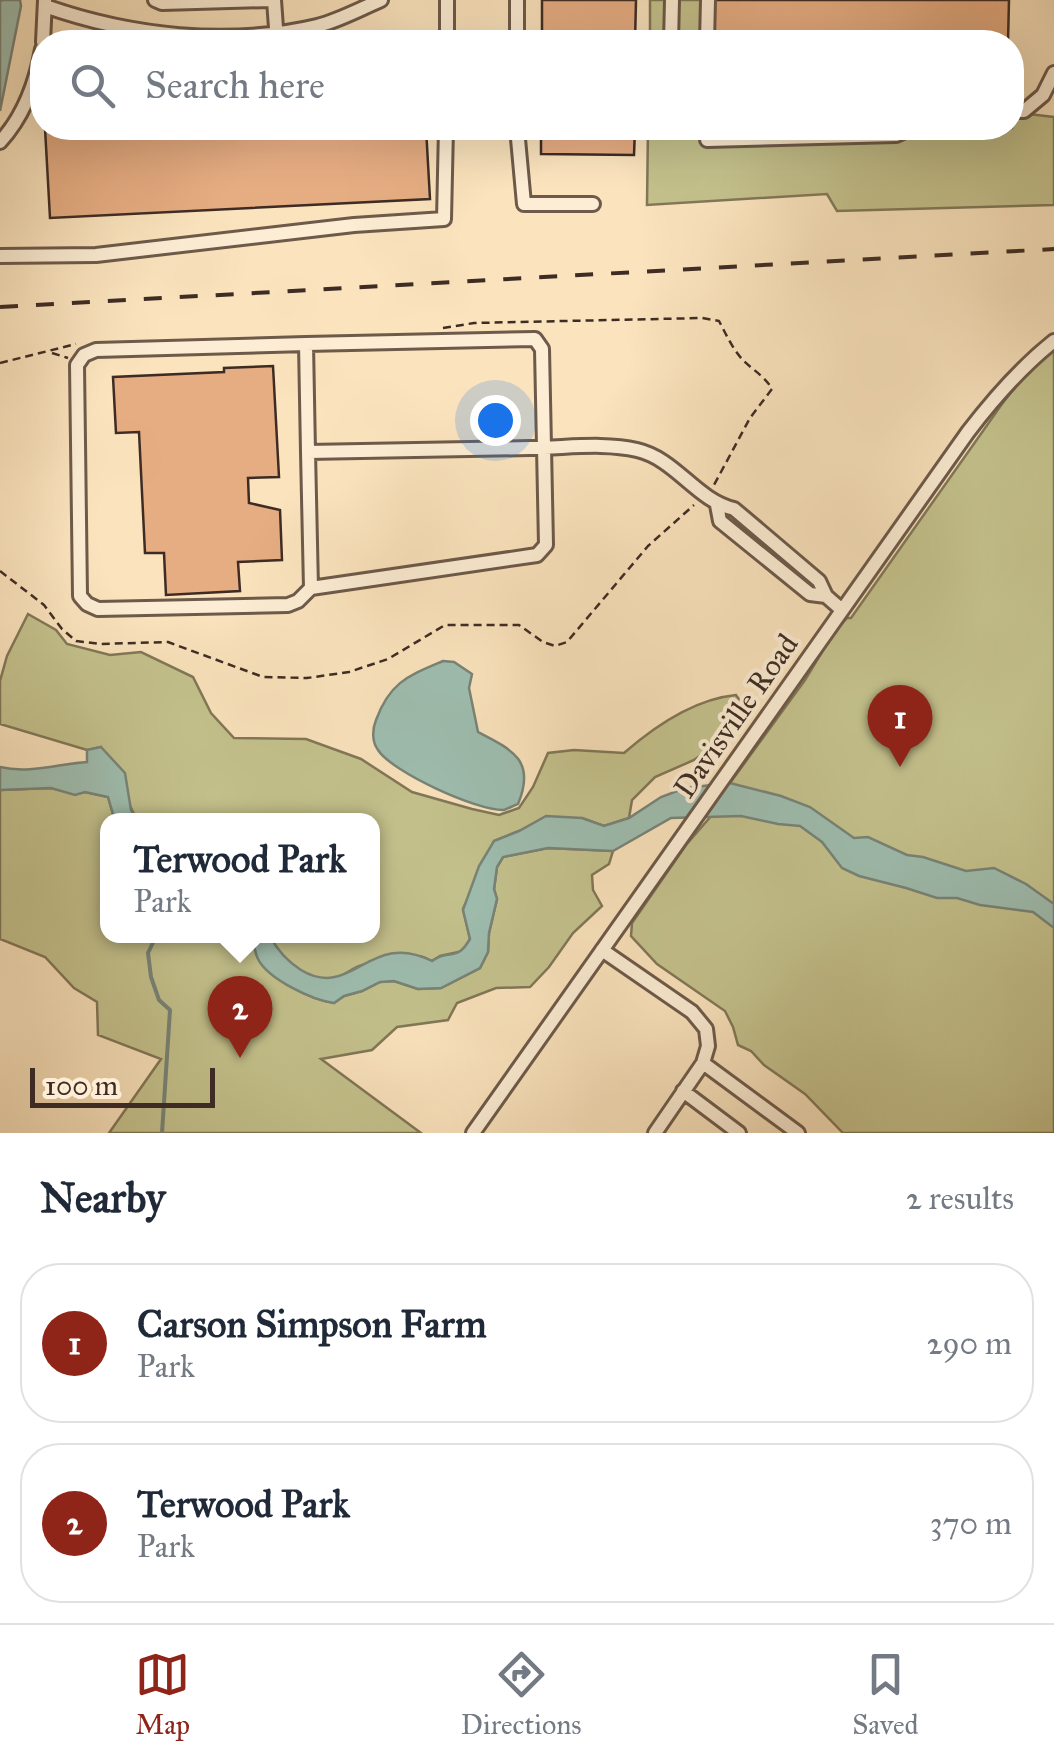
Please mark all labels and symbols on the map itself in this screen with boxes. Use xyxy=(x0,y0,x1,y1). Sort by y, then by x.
your location xyxy=(470,395,521,446)
street label: Davisville Road xyxy=(666,627,806,805)
pin: 1 xyxy=(868,684,932,767)
pin: 2 xyxy=(208,976,272,1058)
scale bar xyxy=(30,1063,215,1108)

